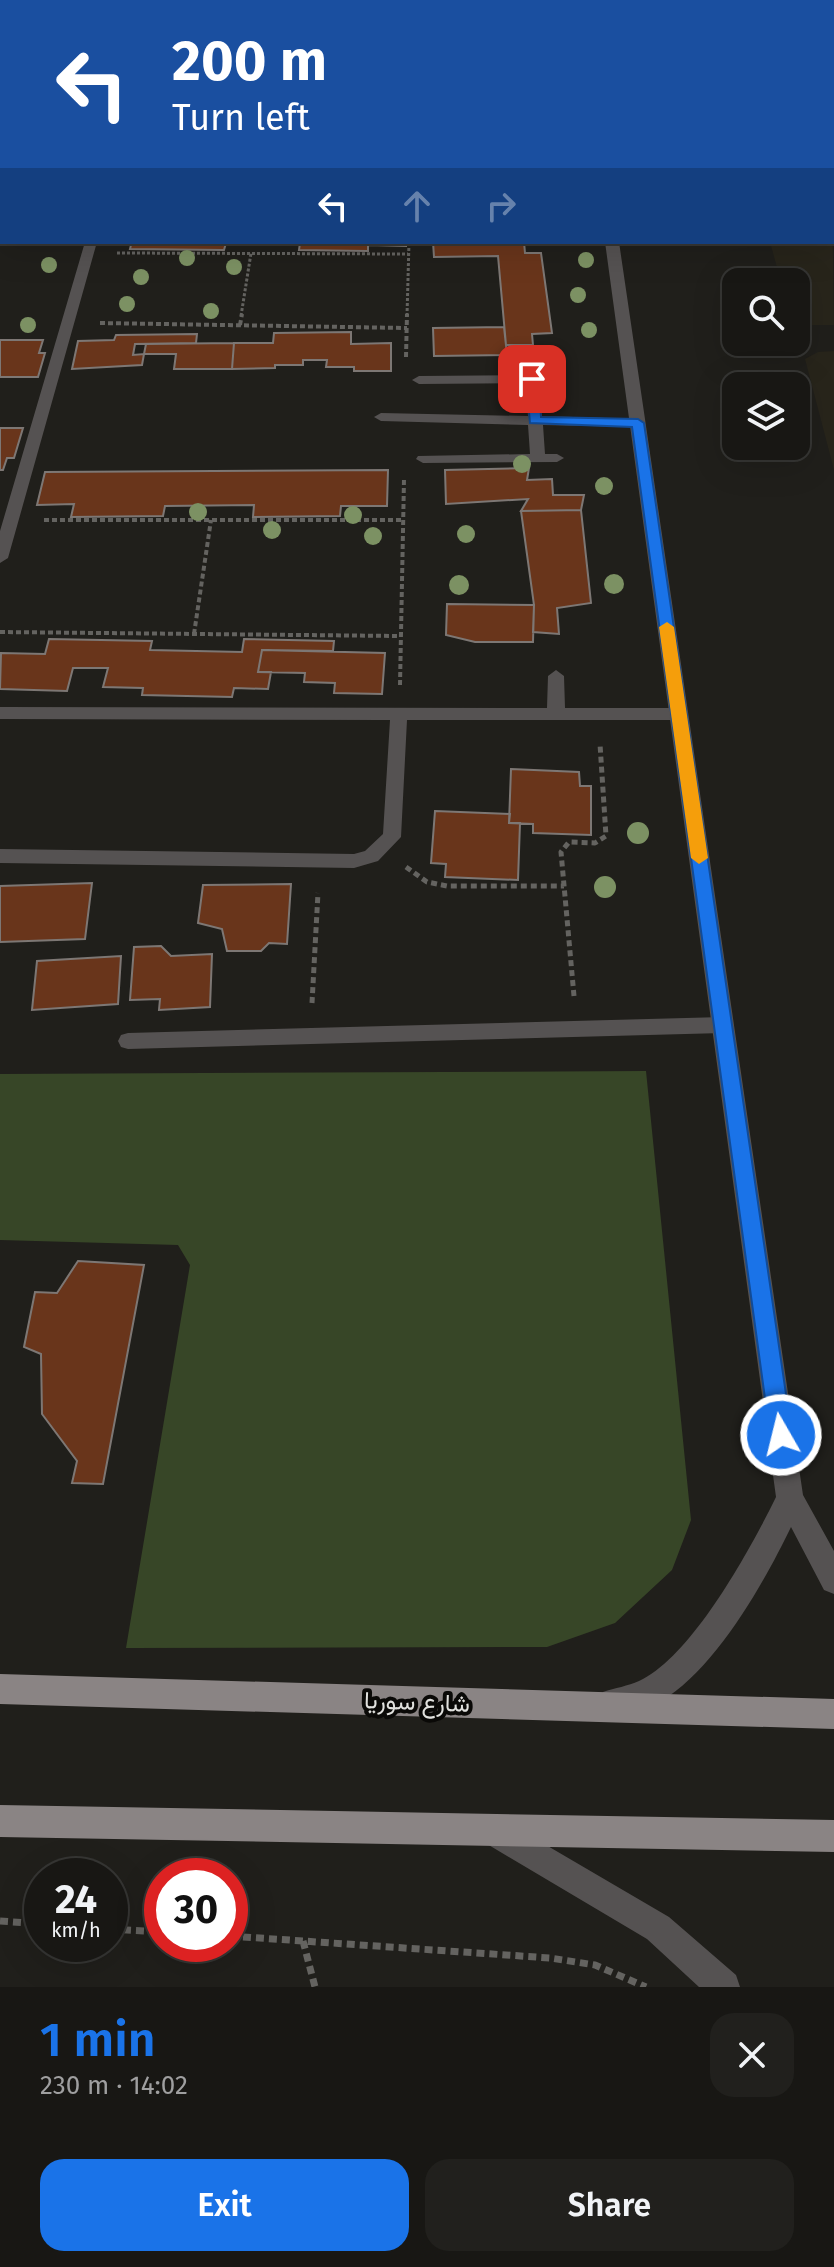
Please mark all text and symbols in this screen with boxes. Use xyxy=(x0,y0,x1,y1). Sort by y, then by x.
text: 200 m xyxy=(172,28,327,95)
icon: left xyxy=(40,32,144,136)
text: Turn left xyxy=(172,96,310,140)
icon: left xyxy=(311,184,355,228)
icon: ahead xyxy=(395,184,439,228)
icon: right xyxy=(479,184,523,228)
map controls xyxy=(722,268,810,460)
button: search xyxy=(722,268,810,356)
pin xyxy=(498,345,566,413)
icon: arrive xyxy=(510,357,554,401)
button: layers xyxy=(722,372,810,460)
position arrow xyxy=(739,1393,823,1477)
street label: شارع سوريا xyxy=(363,1686,471,1720)
speed limit sign: 30 xyxy=(144,1858,248,1962)
text: 24 xyxy=(55,1876,97,1924)
text: km/h xyxy=(51,1918,101,1942)
text: 1 min xyxy=(40,2011,156,2069)
button: close xyxy=(710,2013,794,2097)
text: 230 m · 14:02 xyxy=(40,2070,188,2101)
button: Exit xyxy=(40,2159,409,2251)
button: Share xyxy=(425,2159,794,2251)

